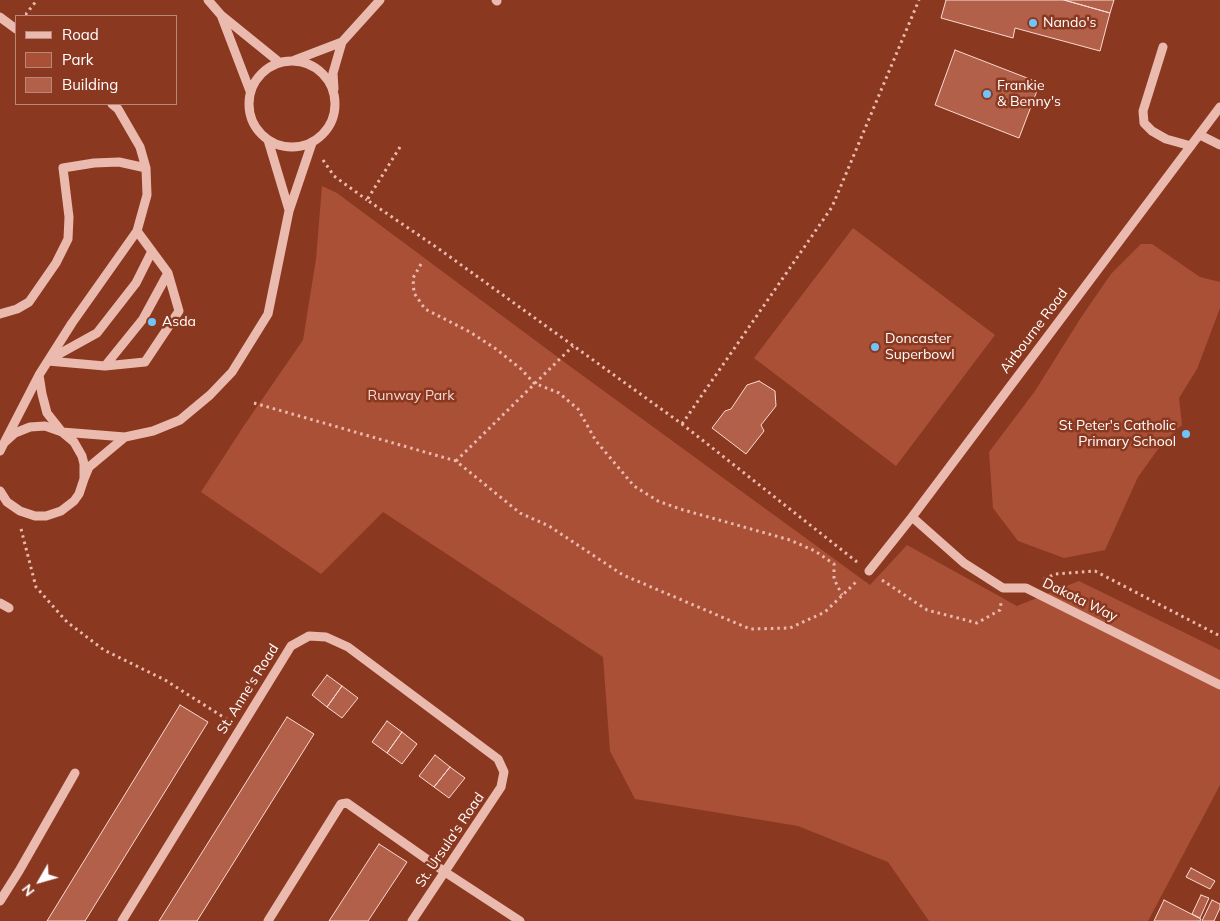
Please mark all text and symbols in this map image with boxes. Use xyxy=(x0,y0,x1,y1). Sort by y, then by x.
legend xyxy=(15,15,178,105)
place label: Nando's xyxy=(1043,15,1096,31)
marker: Nando's xyxy=(1027,17,1039,29)
text: Road xyxy=(62,25,99,44)
text: Park xyxy=(62,50,94,69)
text: Building xyxy=(62,75,118,94)
place label: Frankie & Benny's xyxy=(997,78,1061,110)
marker: Frankie & Benny's xyxy=(981,88,993,100)
street label: Airbourne Road xyxy=(997,285,1071,377)
place label: Asda xyxy=(162,314,196,330)
marker: Asda xyxy=(146,316,158,328)
place label: Doncaster Superbowl xyxy=(885,331,955,364)
marker: Doncaster Superbowl xyxy=(869,341,881,353)
park label: Runway Park xyxy=(368,388,454,404)
place label: St Peter's Catholic Primary School xyxy=(1059,418,1176,451)
marker: St Peter's Catholic Primary School xyxy=(1180,428,1192,440)
street label: Dakota Way xyxy=(1040,575,1120,625)
street label: St. Anne's Road xyxy=(214,641,282,737)
street label: St. Ursula's Road xyxy=(412,789,488,891)
north arrow xyxy=(15,856,65,906)
text: N xyxy=(18,881,39,900)

